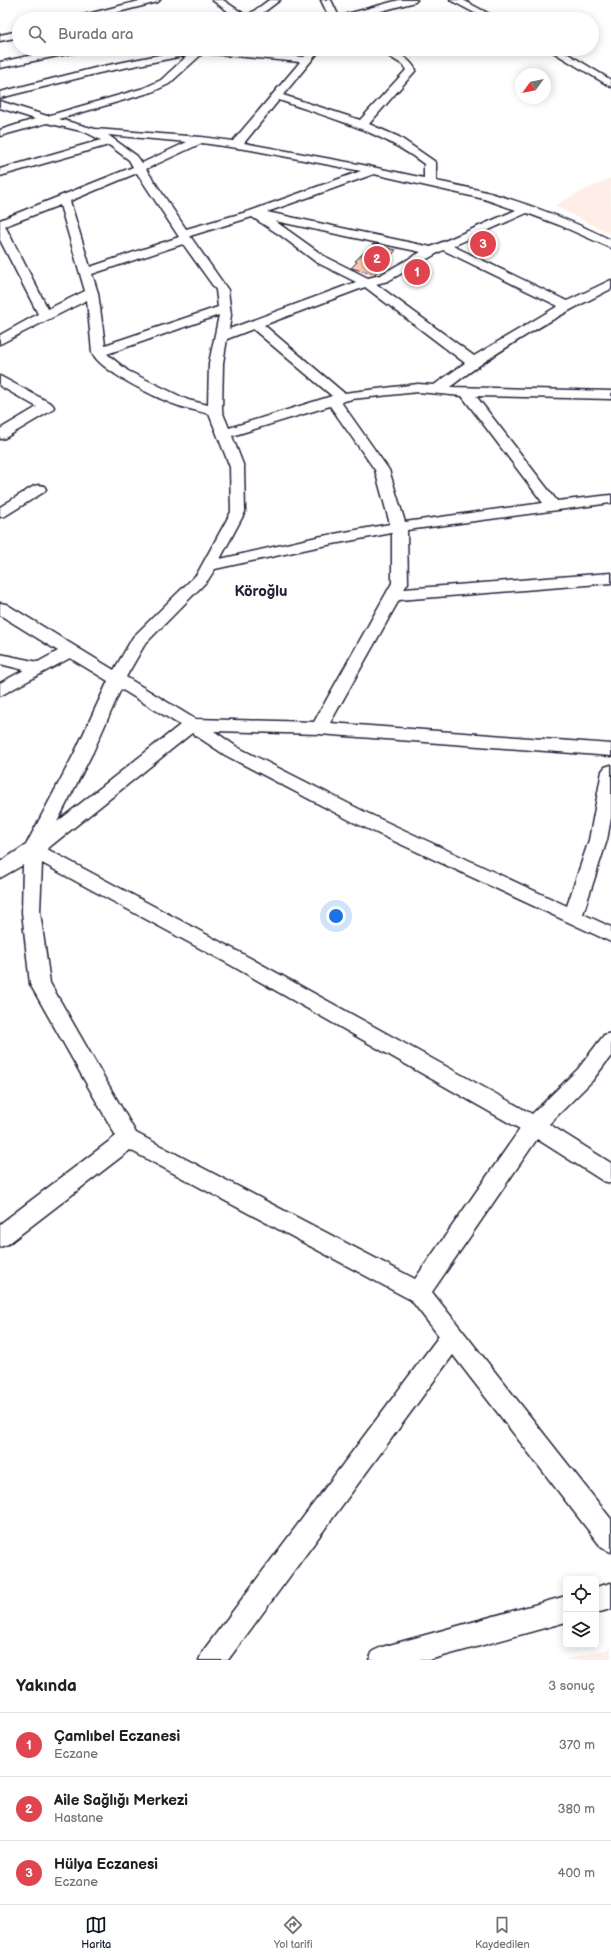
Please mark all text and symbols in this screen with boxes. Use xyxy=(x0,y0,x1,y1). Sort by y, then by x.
search box xyxy=(12,12,599,56)
icon: search xyxy=(26,23,48,45)
text: Burada ara xyxy=(58,25,133,44)
north arrow xyxy=(515,68,551,104)
pin: 3 xyxy=(470,229,496,259)
pin: 2 xyxy=(364,244,390,274)
pin: 1 xyxy=(404,257,430,287)
district label: Köroğlu xyxy=(235,582,287,601)
your location xyxy=(326,906,346,926)
map controls xyxy=(563,1576,599,1648)
button: locate xyxy=(563,1576,599,1612)
button: layers xyxy=(563,1612,599,1648)
text: Yakında xyxy=(16,1676,77,1696)
text: 3 sonuç xyxy=(548,1678,595,1694)
text: Çamlıbel Eczanesi xyxy=(54,1727,180,1746)
text: 1 xyxy=(26,1737,32,1753)
text: 370 m xyxy=(559,1737,595,1753)
text: Eczane xyxy=(54,1746,98,1762)
text: Aile Sağlığı Merkezi xyxy=(54,1791,188,1810)
text: 2 xyxy=(25,1801,33,1817)
text: 380 m xyxy=(558,1801,595,1817)
text: Hastane xyxy=(54,1810,103,1826)
text: Hülya Eczanesi xyxy=(54,1855,158,1874)
text: 3 xyxy=(25,1865,33,1881)
text: 400 m xyxy=(558,1865,595,1881)
text: Eczane xyxy=(54,1874,98,1890)
tab: Harita xyxy=(81,1914,111,1951)
tab: Yol tarifi xyxy=(274,1914,313,1951)
tab: Kaydedilen xyxy=(475,1914,530,1951)

